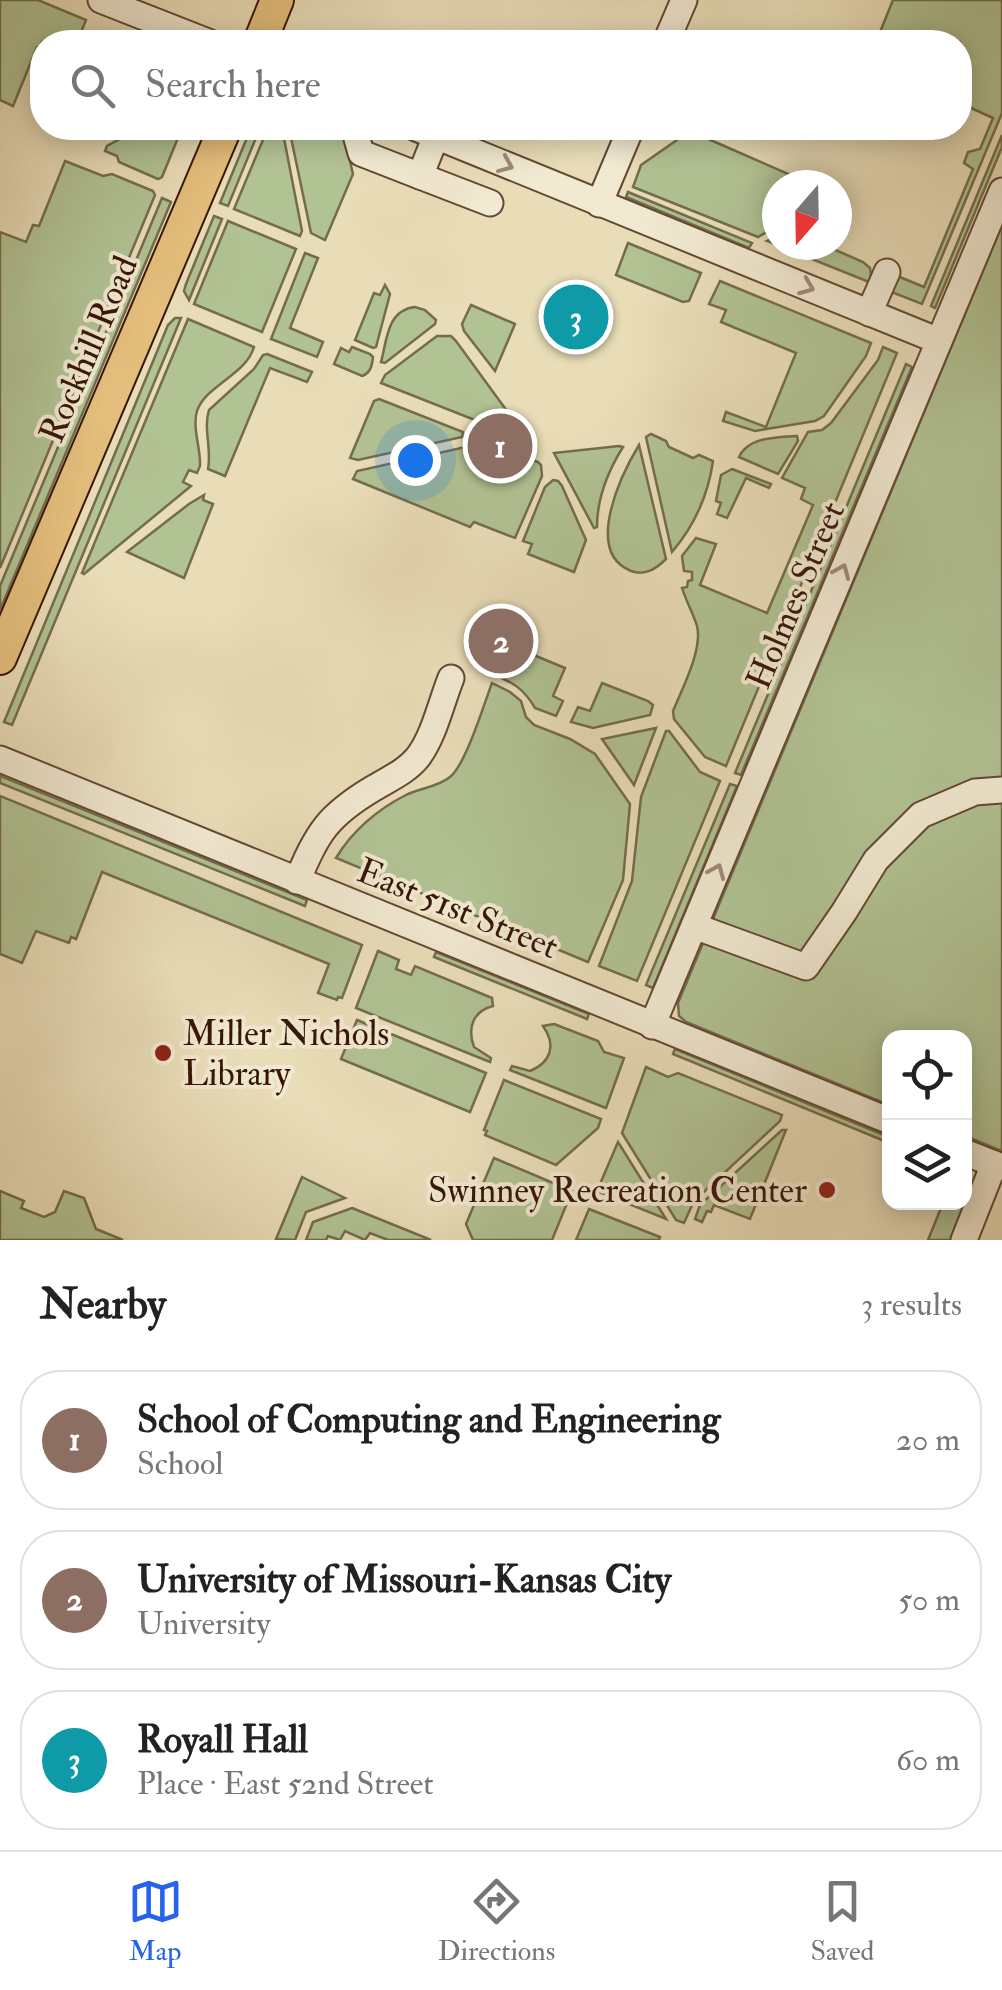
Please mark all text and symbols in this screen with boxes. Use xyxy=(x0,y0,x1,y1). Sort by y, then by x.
search box xyxy=(30,30,972,140)
icon: search xyxy=(65,58,120,113)
text: Search here xyxy=(145,61,321,109)
one-way arrow xyxy=(496,153,514,173)
north arrow xyxy=(762,170,852,260)
street label: Rockhill Road xyxy=(30,249,148,449)
one-way arrow xyxy=(797,276,815,296)
pin: 3 xyxy=(544,280,608,354)
pin: 1 xyxy=(468,408,532,484)
your location xyxy=(390,435,441,486)
street label: Holmes Street xyxy=(737,495,855,696)
one-way arrow xyxy=(831,564,851,581)
pin: 2 xyxy=(468,604,534,678)
street label: East 51st Street xyxy=(351,849,565,969)
one-way arrow xyxy=(705,863,725,881)
place label: Miller Nichols Library xyxy=(183,1012,389,1096)
map controls xyxy=(882,1030,972,1210)
button: locate xyxy=(882,1030,972,1120)
marker: Miller Nichols Library xyxy=(152,1042,174,1064)
button: layers xyxy=(882,1120,972,1210)
place label: Swinney Recreation Center xyxy=(428,1169,807,1213)
marker: Swinney Recreation Center xyxy=(816,1179,838,1201)
text: Nearby xyxy=(40,1279,166,1331)
text: 3 results xyxy=(861,1285,962,1325)
text: School of Computing and Engineering xyxy=(137,1396,721,1444)
text: 1 xyxy=(69,1420,80,1460)
text: 20 m xyxy=(896,1420,960,1460)
text: School xyxy=(137,1444,223,1484)
text: University of Missouri-Kansas City xyxy=(137,1556,671,1604)
text: 2 xyxy=(66,1580,83,1620)
text: 50 m xyxy=(898,1580,960,1620)
text: University xyxy=(137,1604,270,1644)
text: Royall Hall xyxy=(137,1716,308,1764)
text: 3 xyxy=(68,1740,81,1780)
text: 60 m xyxy=(896,1740,960,1780)
text: Place · East 52nd Street xyxy=(137,1764,434,1804)
tab: Map xyxy=(128,1874,183,1969)
tab: Directions xyxy=(438,1874,555,1969)
tab: Saved xyxy=(810,1874,874,1969)

